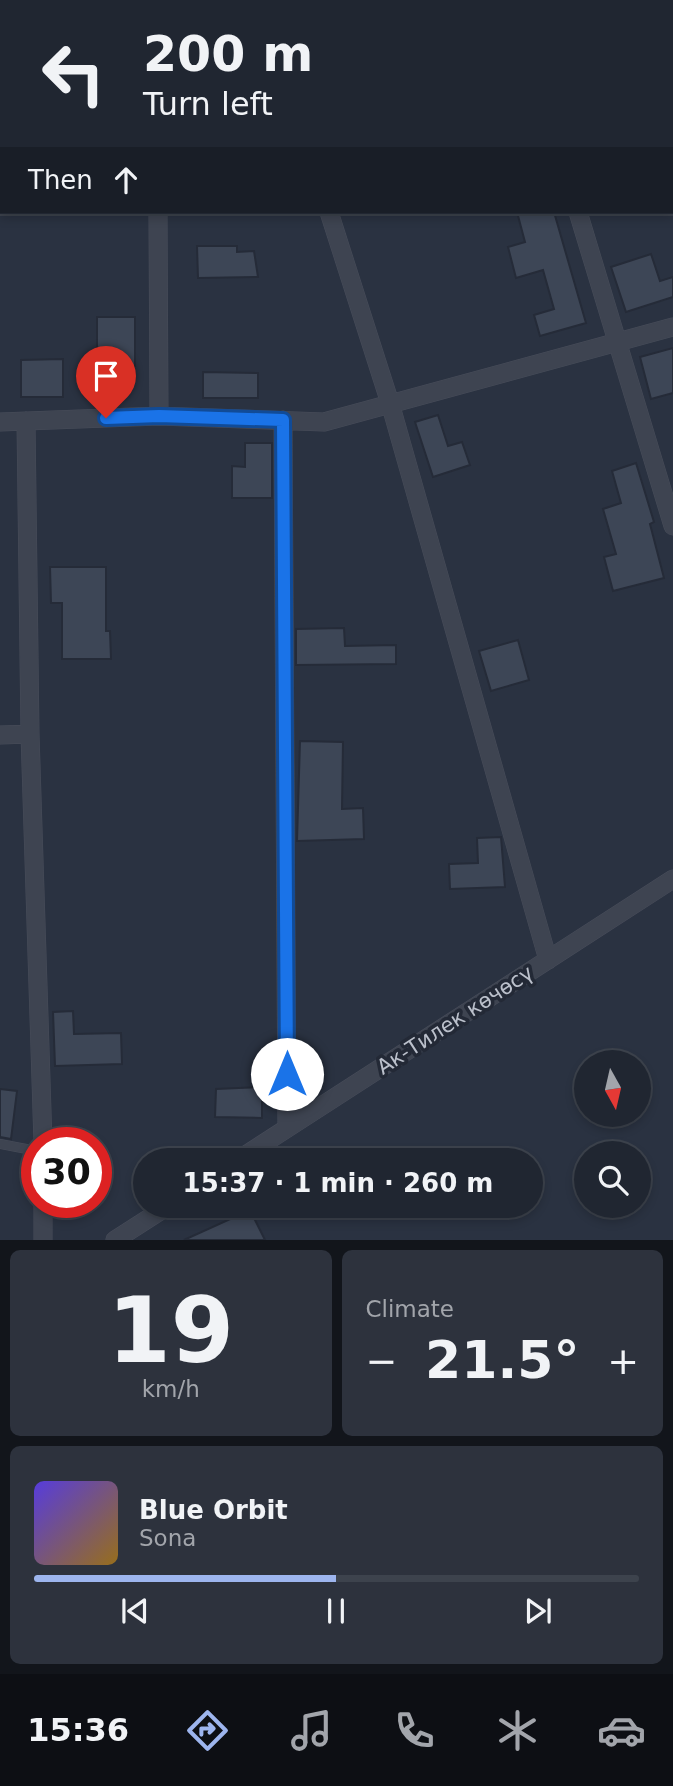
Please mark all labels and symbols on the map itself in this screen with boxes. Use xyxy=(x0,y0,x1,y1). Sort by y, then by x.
pin xyxy=(76,346,136,418)
street label: Ак-Тилек көчөсү xyxy=(372,960,538,1080)
position arrow xyxy=(250,1037,324,1111)
north arrow xyxy=(574,1050,651,1127)
speed limit sign: 30 xyxy=(21,1127,112,1218)

